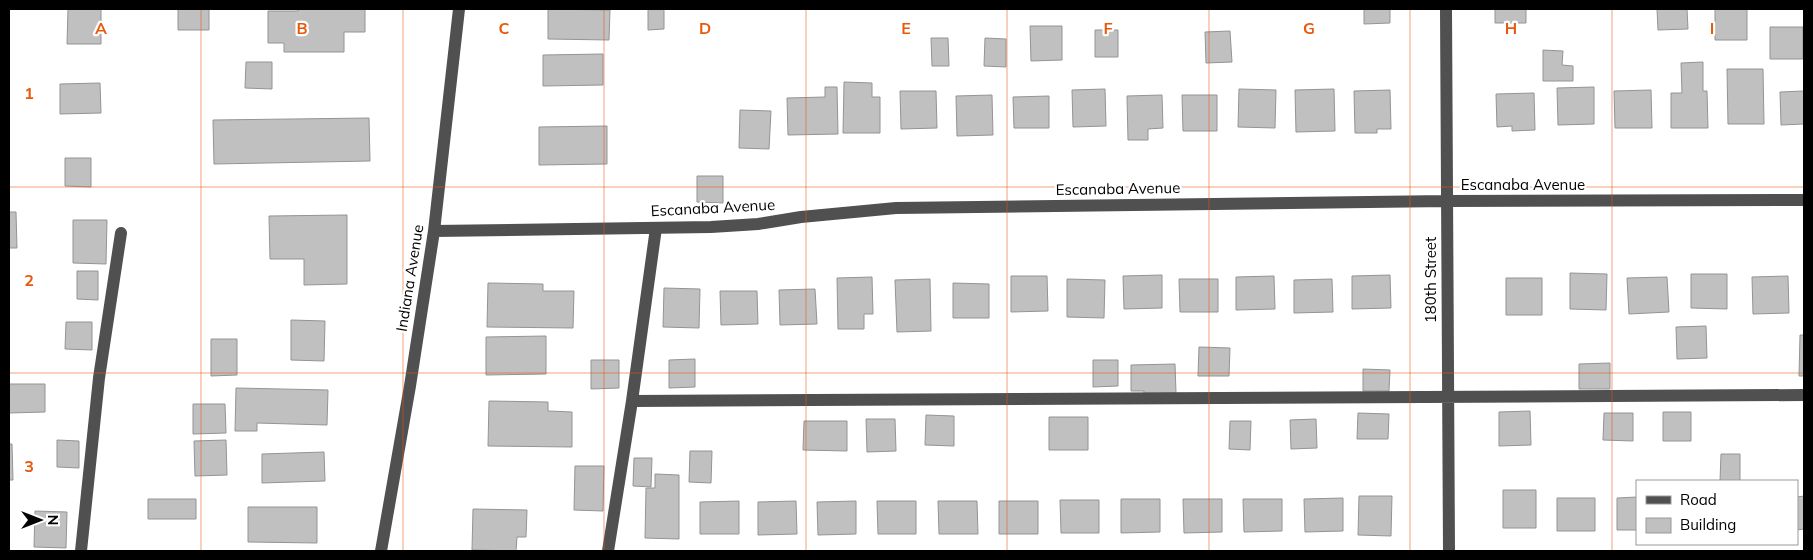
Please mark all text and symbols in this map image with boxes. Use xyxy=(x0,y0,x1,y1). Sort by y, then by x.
text: A xyxy=(95,18,107,38)
text: B xyxy=(296,18,308,38)
text: C xyxy=(499,18,510,38)
text: D xyxy=(699,18,711,38)
text: E xyxy=(901,18,911,38)
text: F xyxy=(1103,18,1113,38)
text: G xyxy=(1303,18,1315,38)
text: H xyxy=(1505,18,1517,38)
text: I xyxy=(1710,18,1714,38)
text: 1 xyxy=(24,83,34,103)
street label: Escanaba Avenue xyxy=(1461,175,1585,194)
street label: Escanaba Avenue xyxy=(1056,178,1180,199)
street label: Escanaba Avenue xyxy=(650,195,776,220)
street label: Indiana Avenue xyxy=(392,223,427,333)
street label: 180th Street xyxy=(1421,237,1440,323)
text: 2 xyxy=(24,270,34,290)
text: 3 xyxy=(24,456,34,476)
legend xyxy=(1636,480,1798,545)
text: Road xyxy=(1680,490,1717,509)
north arrow xyxy=(15,495,65,545)
text: N xyxy=(44,515,62,525)
text: Building xyxy=(1680,515,1736,534)

